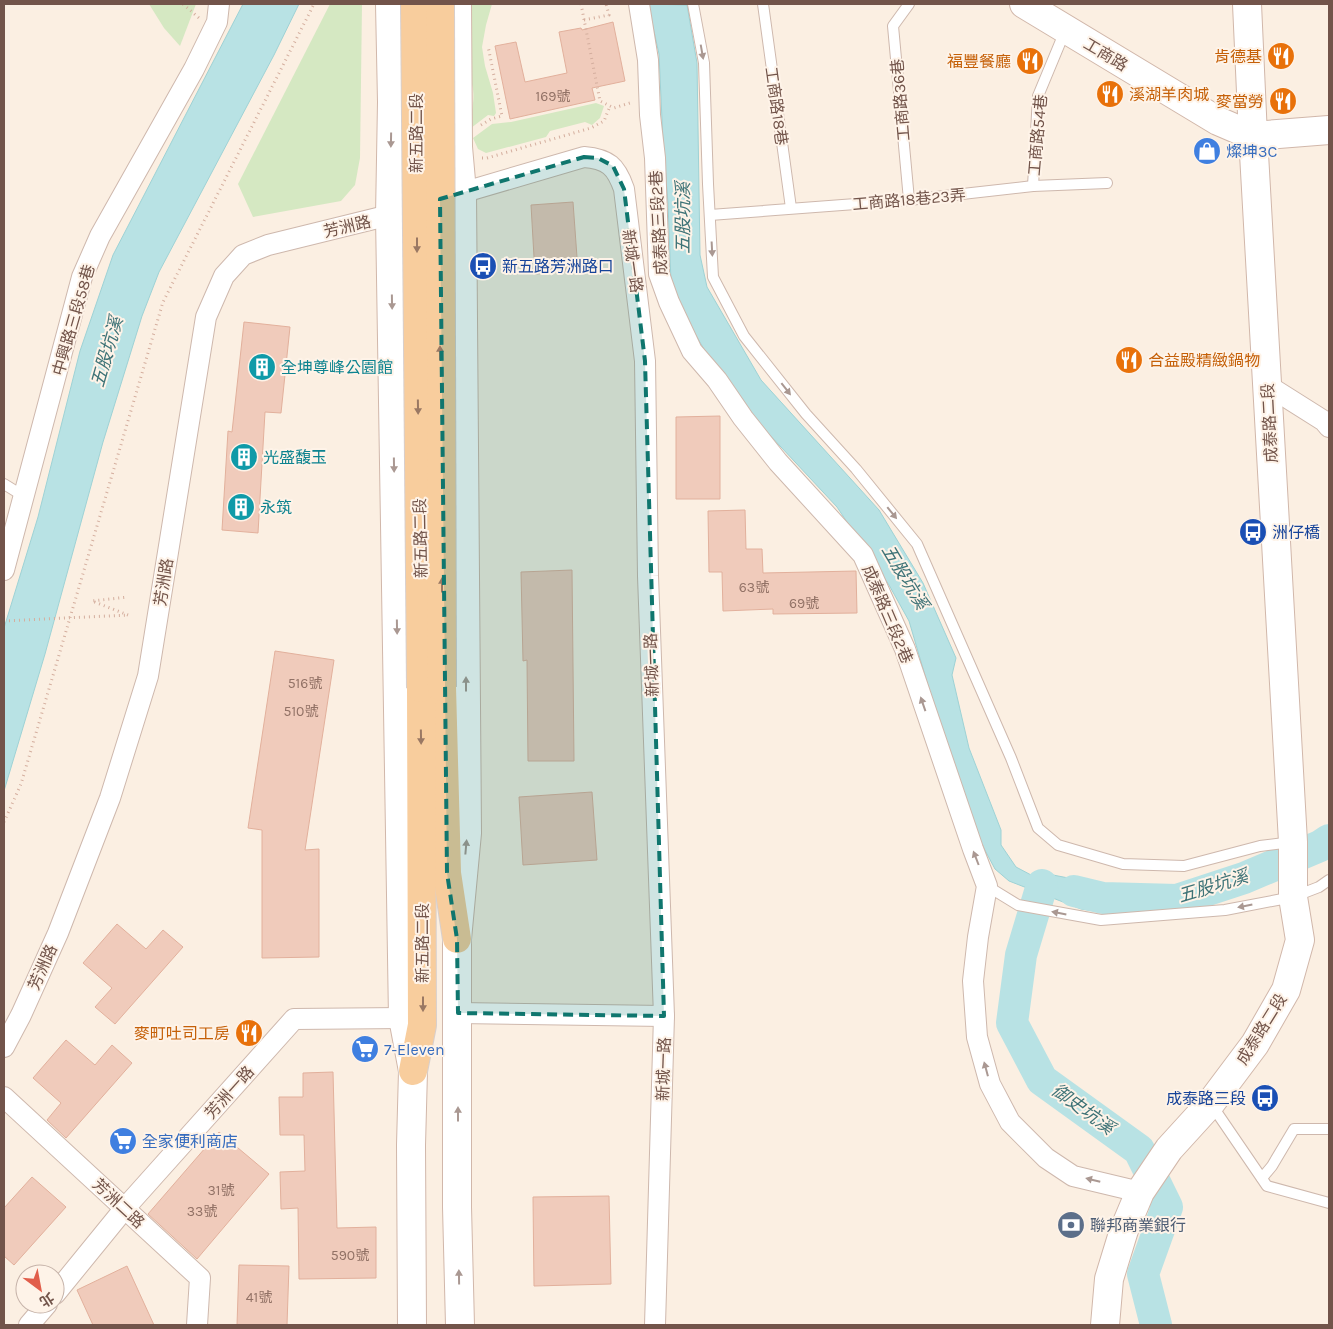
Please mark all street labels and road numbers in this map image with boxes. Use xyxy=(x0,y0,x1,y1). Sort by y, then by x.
street label: 工商路 xyxy=(1080,34,1131,75)
street label: 工商路36巷 xyxy=(887,58,914,142)
street label: 工商路18巷 xyxy=(762,66,791,147)
street label: 新五路二段 xyxy=(407,93,426,173)
street label: 工商路54巷 xyxy=(1024,93,1051,177)
street label: 成泰路三段2巷 xyxy=(646,170,671,276)
street label: 工商路18巷23弄 xyxy=(852,185,967,214)
street label: 芳洲路 xyxy=(322,212,373,241)
street label: 新城一路 xyxy=(619,228,646,294)
street label: 中興路三段58巷 xyxy=(49,262,98,378)
street label: 成泰路二段 xyxy=(1258,383,1281,463)
street label: 新五路二段 xyxy=(410,498,431,578)
street label: 芳洲路 xyxy=(150,557,177,607)
street label: 成泰路三段2巷 xyxy=(858,562,917,666)
street label: 新城一路 xyxy=(641,633,662,697)
street label: 新五路二段 xyxy=(413,903,432,983)
street label: 芳洲路 xyxy=(24,941,61,993)
street label: 成泰路二段 xyxy=(1232,990,1291,1068)
street label: 新城一路 xyxy=(653,1037,674,1101)
street label: 芳洲一路 xyxy=(201,1062,258,1122)
street label: 芳洲二路 xyxy=(89,1175,149,1232)

